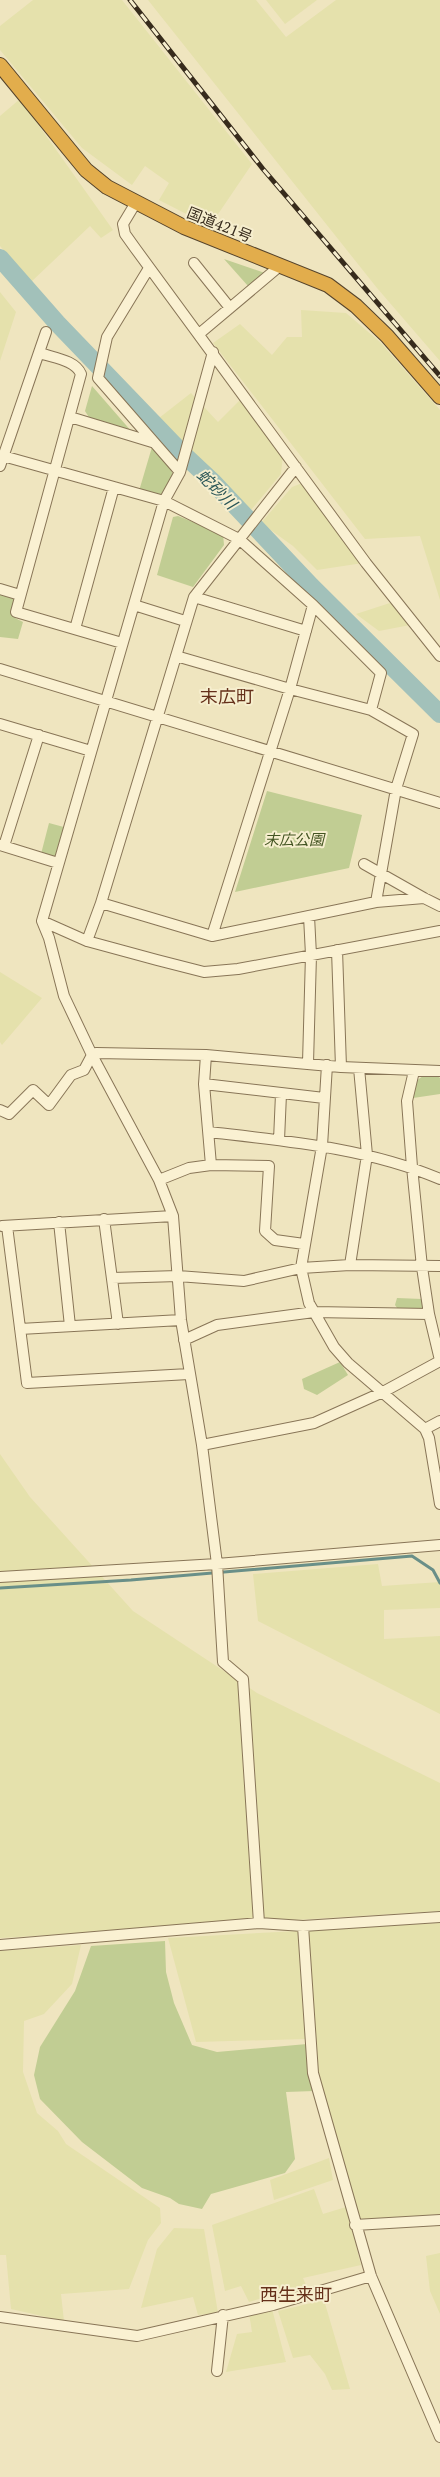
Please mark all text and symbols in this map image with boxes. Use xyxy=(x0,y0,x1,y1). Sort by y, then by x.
street label: 国道421号 xyxy=(184,202,256,246)
water label: 蛇砂川 xyxy=(192,464,243,515)
district label: 末広町 xyxy=(200,684,254,708)
park label: 末広公園 xyxy=(264,829,326,849)
district label: 西生来町 xyxy=(260,2282,332,2306)

